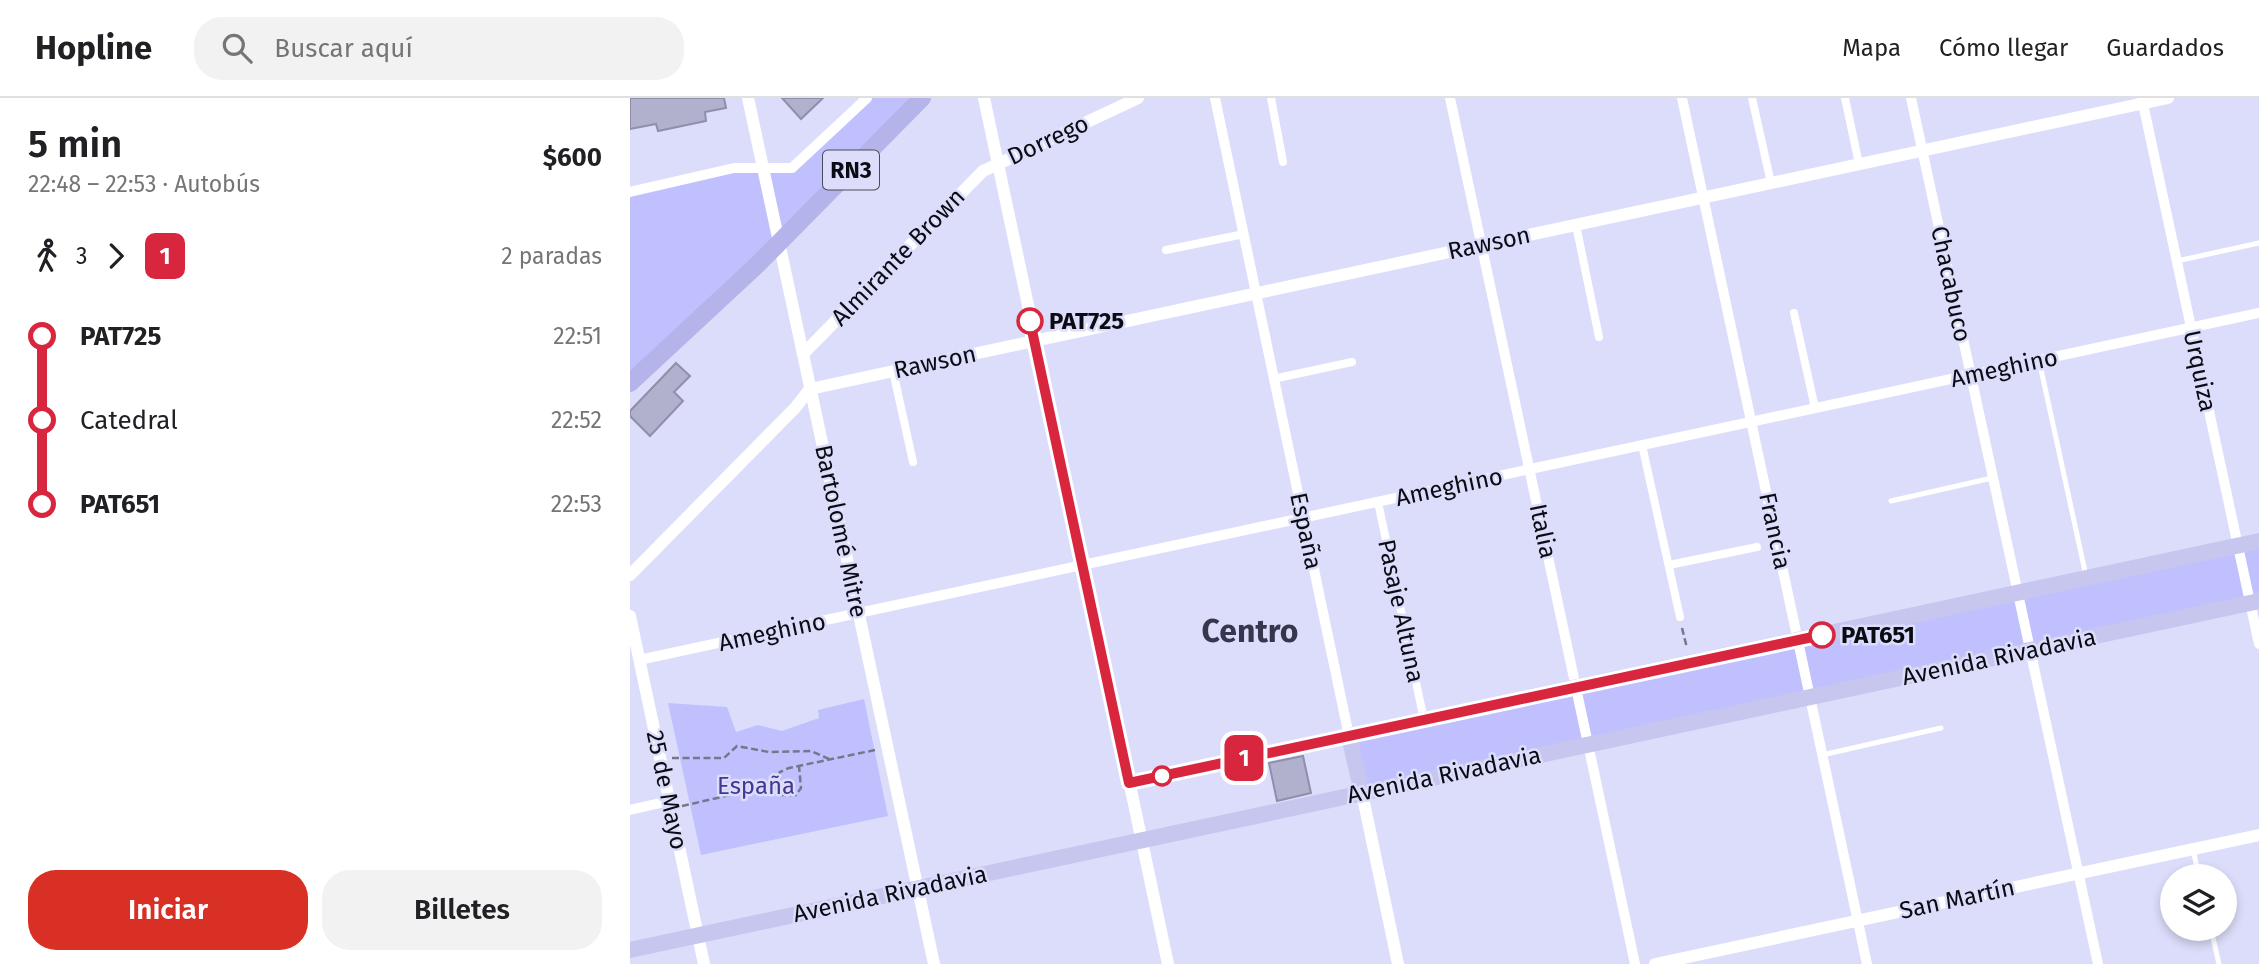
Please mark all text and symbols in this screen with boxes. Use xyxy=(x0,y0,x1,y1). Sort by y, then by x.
search box xyxy=(194,17,684,80)
text: Hopline xyxy=(35,28,152,68)
icon: search xyxy=(218,29,256,67)
text: Buscar aquí xyxy=(274,33,413,64)
text: Mapa xyxy=(1842,34,1901,62)
text: Cómo llegar xyxy=(1939,34,2068,62)
text: Guardados xyxy=(2106,34,2224,62)
street label: Dorrego xyxy=(1003,109,1093,171)
text: 5 min xyxy=(28,121,122,167)
text: $600 xyxy=(543,142,602,173)
road number: RN3 xyxy=(823,151,879,190)
text: 22:48 – 22:53 · Autobús xyxy=(28,170,260,198)
street label: Almirante Brown xyxy=(825,183,971,331)
street label: Rawson xyxy=(1445,221,1533,265)
street label: Chacabuco xyxy=(1925,223,1977,345)
icon: walk xyxy=(28,237,66,275)
icon: forward xyxy=(97,237,135,275)
text: 3 xyxy=(76,242,87,270)
text: 1 xyxy=(159,242,171,270)
text: 2 paradas xyxy=(501,242,602,270)
place label: PAT725 xyxy=(1049,307,1124,335)
marker: PAT725 xyxy=(1017,308,1043,334)
text: PAT725 xyxy=(80,321,161,352)
text: 22:51 xyxy=(553,322,602,350)
street label: Urquiza xyxy=(2178,328,2222,414)
street label: Rawson xyxy=(891,340,979,384)
street label: Ameghino xyxy=(1948,343,2060,393)
text: Catedral xyxy=(80,405,178,436)
text: 22:52 xyxy=(551,406,602,434)
street label: Bartolomé Mitre xyxy=(809,442,873,620)
street label: Ameghino xyxy=(1393,462,1505,512)
text: PAT651 xyxy=(80,489,160,520)
text: 22:53 xyxy=(551,490,602,518)
street label: España xyxy=(1284,490,1328,572)
street label: Francia xyxy=(1753,490,1797,572)
street label: Italia xyxy=(1524,501,1562,561)
street label: Pasaje Altuna xyxy=(1372,537,1430,685)
street label: Ameghino xyxy=(716,607,828,657)
district label: Centro xyxy=(1202,612,1298,650)
place label: PAT651 xyxy=(1841,621,1915,649)
marker: PAT651 xyxy=(1809,622,1835,648)
street label: Avenida Rivadavia xyxy=(1899,623,2099,691)
street label: 25 de Mayo xyxy=(641,728,693,852)
line badge: 1 xyxy=(1221,735,1267,781)
street label: Avenida Rivadavia xyxy=(1344,741,1544,809)
text: 1 xyxy=(1238,744,1250,772)
unlabelled marker xyxy=(1152,766,1172,786)
park label: España xyxy=(717,772,795,800)
street label: Avenida Rivadavia xyxy=(790,860,990,928)
map controls xyxy=(2160,864,2237,941)
button: layers xyxy=(2160,864,2237,941)
button: Iniciar xyxy=(28,870,308,950)
button: Billetes xyxy=(322,870,602,950)
street label: San Martín xyxy=(1897,873,2017,925)

